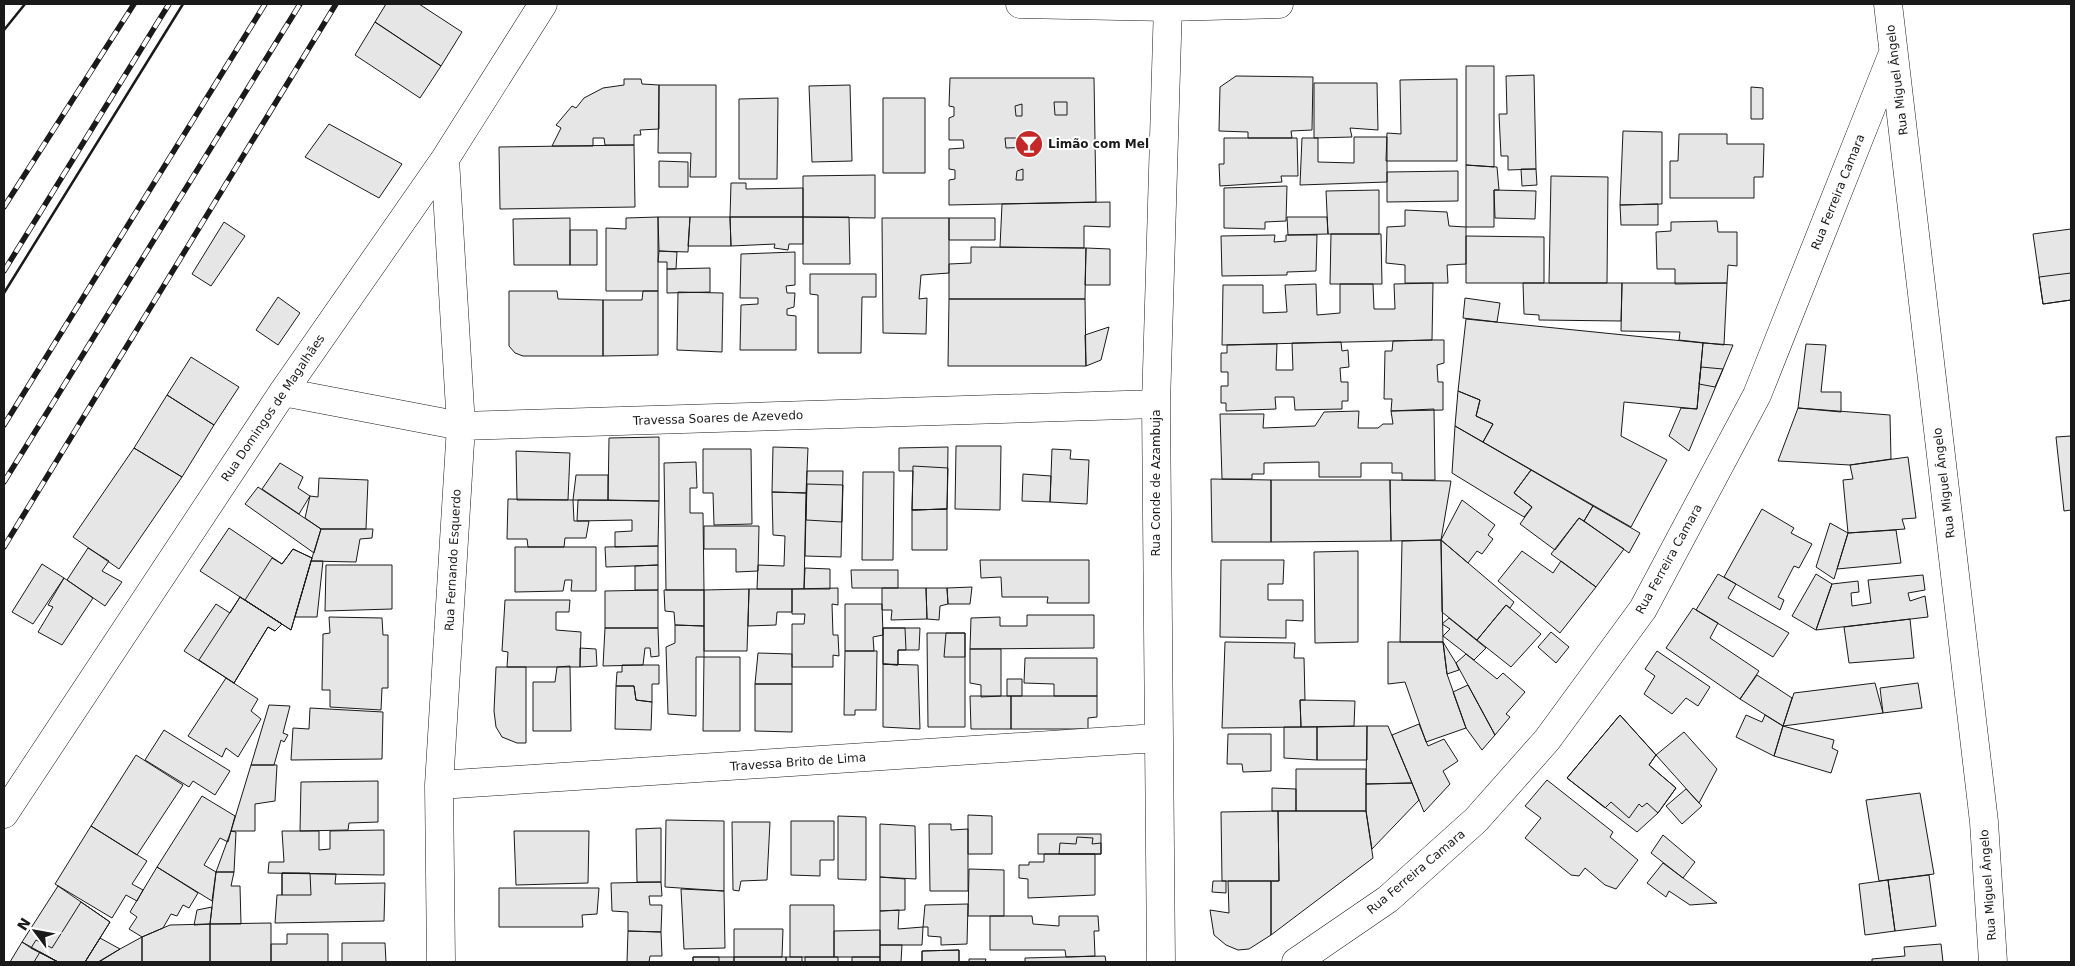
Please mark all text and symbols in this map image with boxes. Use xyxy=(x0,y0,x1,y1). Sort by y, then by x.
street label: Rua Miguel Ângelo xyxy=(1882,24,1911,136)
bar icon: Limão com Mel xyxy=(1014,129,1044,159)
street label: Rua Ferreira Camara xyxy=(1808,132,1868,252)
place label: Limão com Mel xyxy=(1048,137,1149,151)
street label: Rua Domingos de Magalhães xyxy=(218,332,328,484)
street label: Travessa Soares de Azevedo xyxy=(632,408,803,428)
street label: Rua Conde de Azambuja xyxy=(1149,410,1163,557)
street label: Rua Miguel Ângelo xyxy=(1929,427,1958,539)
street label: Rua Fernando Esquerdo xyxy=(442,489,464,631)
street label: Rua Ferreira Camara xyxy=(1633,502,1705,616)
street label: Travessa Brito de Lima xyxy=(729,750,866,774)
street label: Rua Ferreira Camara xyxy=(1364,827,1468,917)
street label: Rua Miguel Ângelo xyxy=(1976,829,1999,941)
north arrow xyxy=(10,906,60,956)
text: N xyxy=(14,915,34,933)

